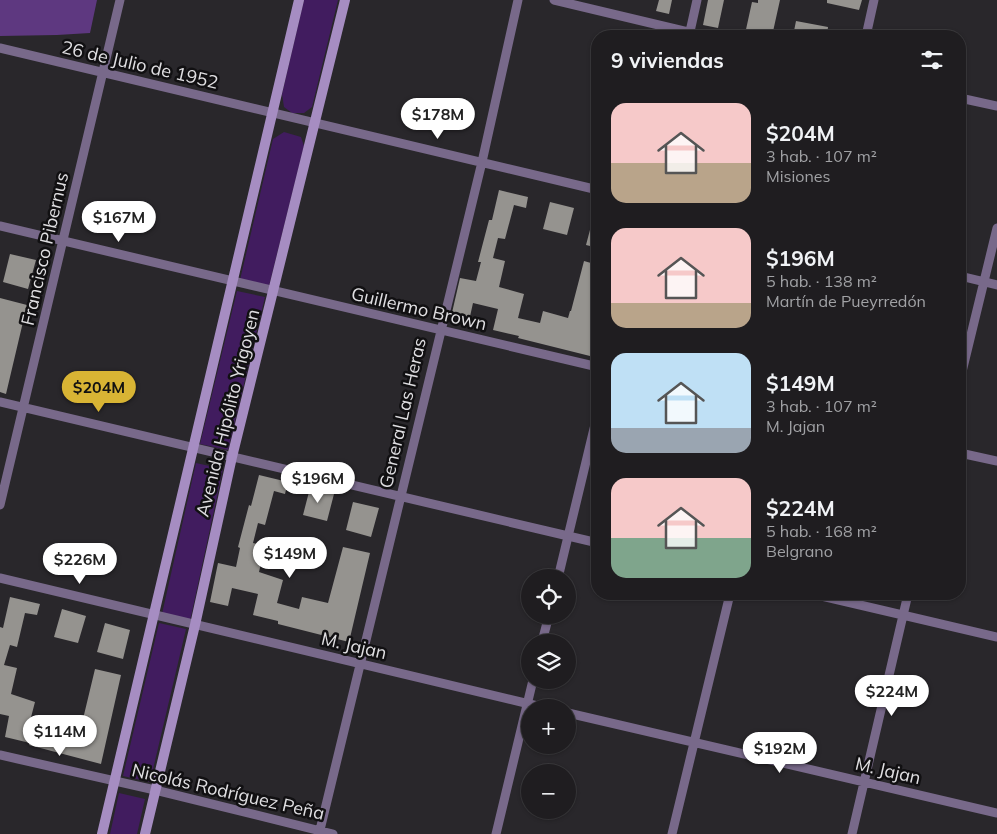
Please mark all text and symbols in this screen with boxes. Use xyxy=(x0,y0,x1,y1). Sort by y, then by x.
street label: 26 de Julio de 1952 xyxy=(60,35,221,94)
icon: filters xyxy=(918,46,946,74)
text: 9 viviendas xyxy=(611,47,724,73)
pin: $178M xyxy=(403,98,473,140)
text: $178M xyxy=(412,104,464,124)
text: $204M xyxy=(766,120,835,146)
icon: home xyxy=(651,123,711,183)
text: 3 hab. · 107 m² xyxy=(766,146,877,166)
text: Misiones xyxy=(766,166,830,186)
street label: Francisco Pibernus xyxy=(16,170,73,328)
pin: $167M xyxy=(84,200,154,243)
text: $167M xyxy=(93,207,145,227)
text: $196M xyxy=(766,245,835,271)
icon: home xyxy=(651,248,711,308)
text: 5 hab. · 138 m² xyxy=(766,271,877,291)
street label: Guillermo Brown xyxy=(349,282,489,335)
text: Martín de Pueyrredón xyxy=(766,291,926,311)
street label: Avenida Hipólito Yrigoyen xyxy=(191,307,264,519)
street label: General Las Heras xyxy=(374,335,431,490)
pin: $204M xyxy=(64,370,134,413)
text: $149M xyxy=(766,370,835,396)
icon: home xyxy=(651,373,711,433)
text: $204M xyxy=(73,377,125,397)
text: 3 hab. · 107 m² xyxy=(766,396,877,416)
text: M. Jajan xyxy=(766,416,825,436)
pin: $196M xyxy=(283,462,353,504)
text: $196M xyxy=(292,468,344,488)
text: $224M xyxy=(766,495,835,521)
icon: home xyxy=(651,498,711,558)
text: 5 hab. · 168 m² xyxy=(766,521,877,541)
pin: $149M xyxy=(255,536,325,579)
text: Belgrano xyxy=(766,541,833,561)
pin: $226M xyxy=(45,542,115,585)
text: $149M xyxy=(264,543,316,563)
text: $226M xyxy=(54,549,106,569)
map controls xyxy=(521,569,576,819)
button: locate xyxy=(521,569,576,624)
street label: M. Jajan xyxy=(319,627,389,664)
button: layers xyxy=(521,634,576,689)
pin: $224M xyxy=(857,674,927,717)
text: $224M xyxy=(866,681,918,701)
button: + xyxy=(521,699,576,754)
pin: $114M xyxy=(25,714,95,757)
text: $114M xyxy=(34,721,86,741)
pin: $192M xyxy=(745,732,815,774)
text: $192M xyxy=(754,738,806,758)
street label: M. Jajan xyxy=(853,752,923,789)
street label: Nicolás Rodríguez Peña xyxy=(130,758,327,825)
button: − xyxy=(521,764,576,819)

